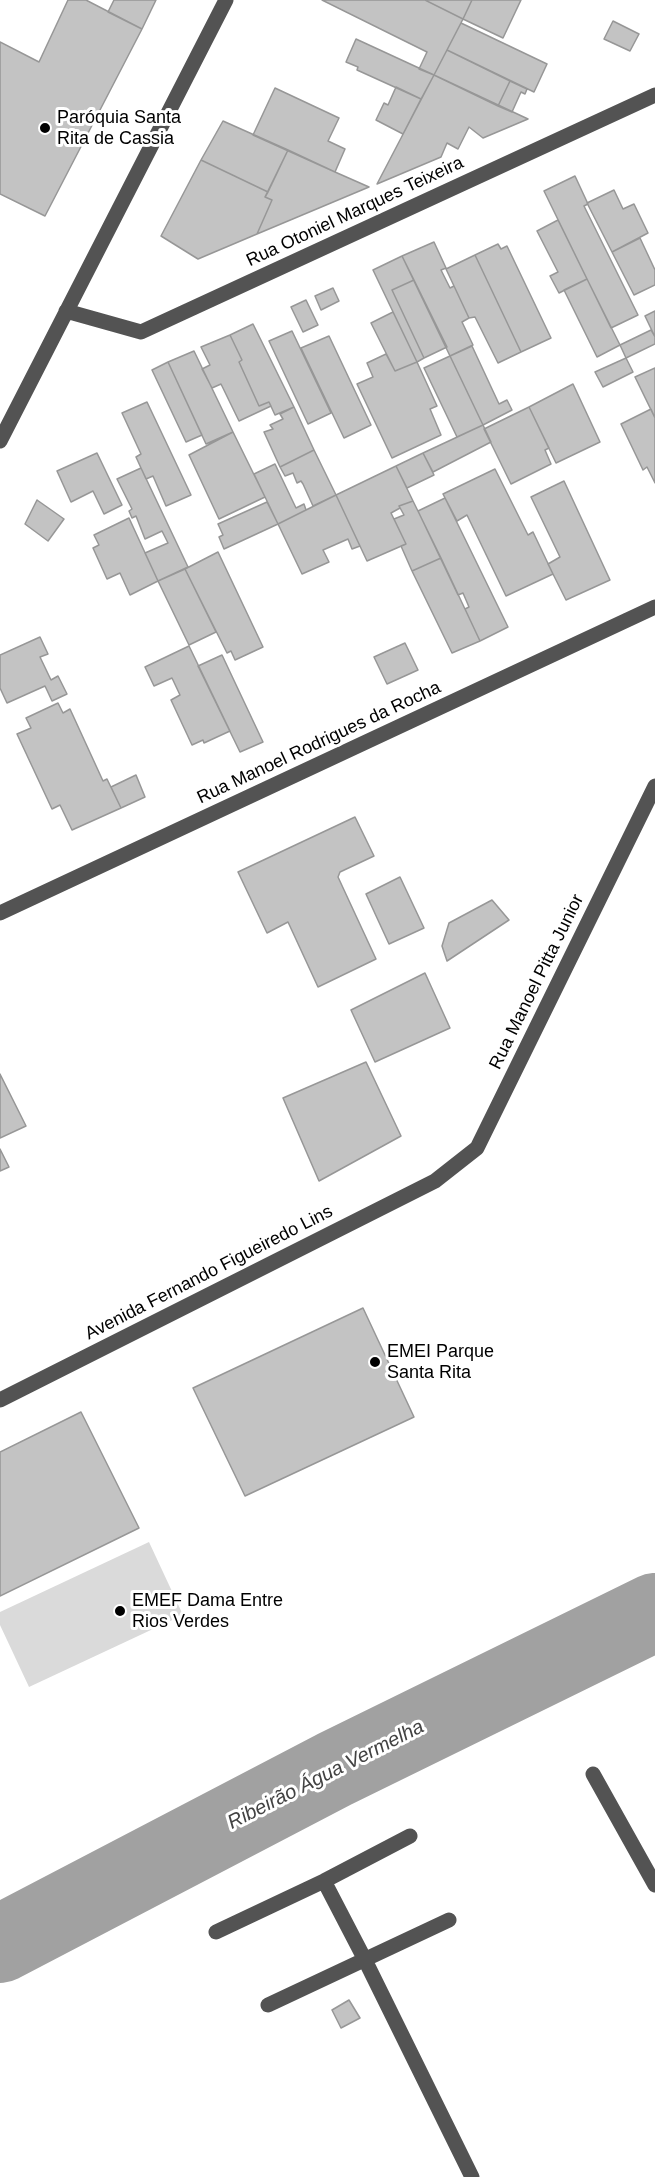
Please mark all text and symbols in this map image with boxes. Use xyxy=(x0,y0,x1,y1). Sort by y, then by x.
place label: Paróquia Santa Rita de Cassia xyxy=(57,107,181,150)
marker: Paróquia Santa Rita de Cassia xyxy=(38,121,52,135)
street label: Rua Otoniel Marques Teixeira xyxy=(243,152,467,272)
street label: Rua Manoel Rodrigues da Rocha xyxy=(194,677,444,809)
street label: Rua Manoel Pitta Junior xyxy=(485,891,589,1073)
street label: Avenida Fernando Figueiredo Lins xyxy=(82,1201,336,1345)
place label: EMEI Parque Santa Rita xyxy=(387,1341,494,1384)
marker: EMEI Parque Santa Rita xyxy=(368,1355,382,1369)
place label: EMEF Dama Entre Rios Verdes xyxy=(132,1590,283,1632)
marker: EMEF Dama Entre Rios Verdes xyxy=(113,1604,127,1618)
water label: Ribeirão Água Vermelha xyxy=(224,1715,428,1835)

